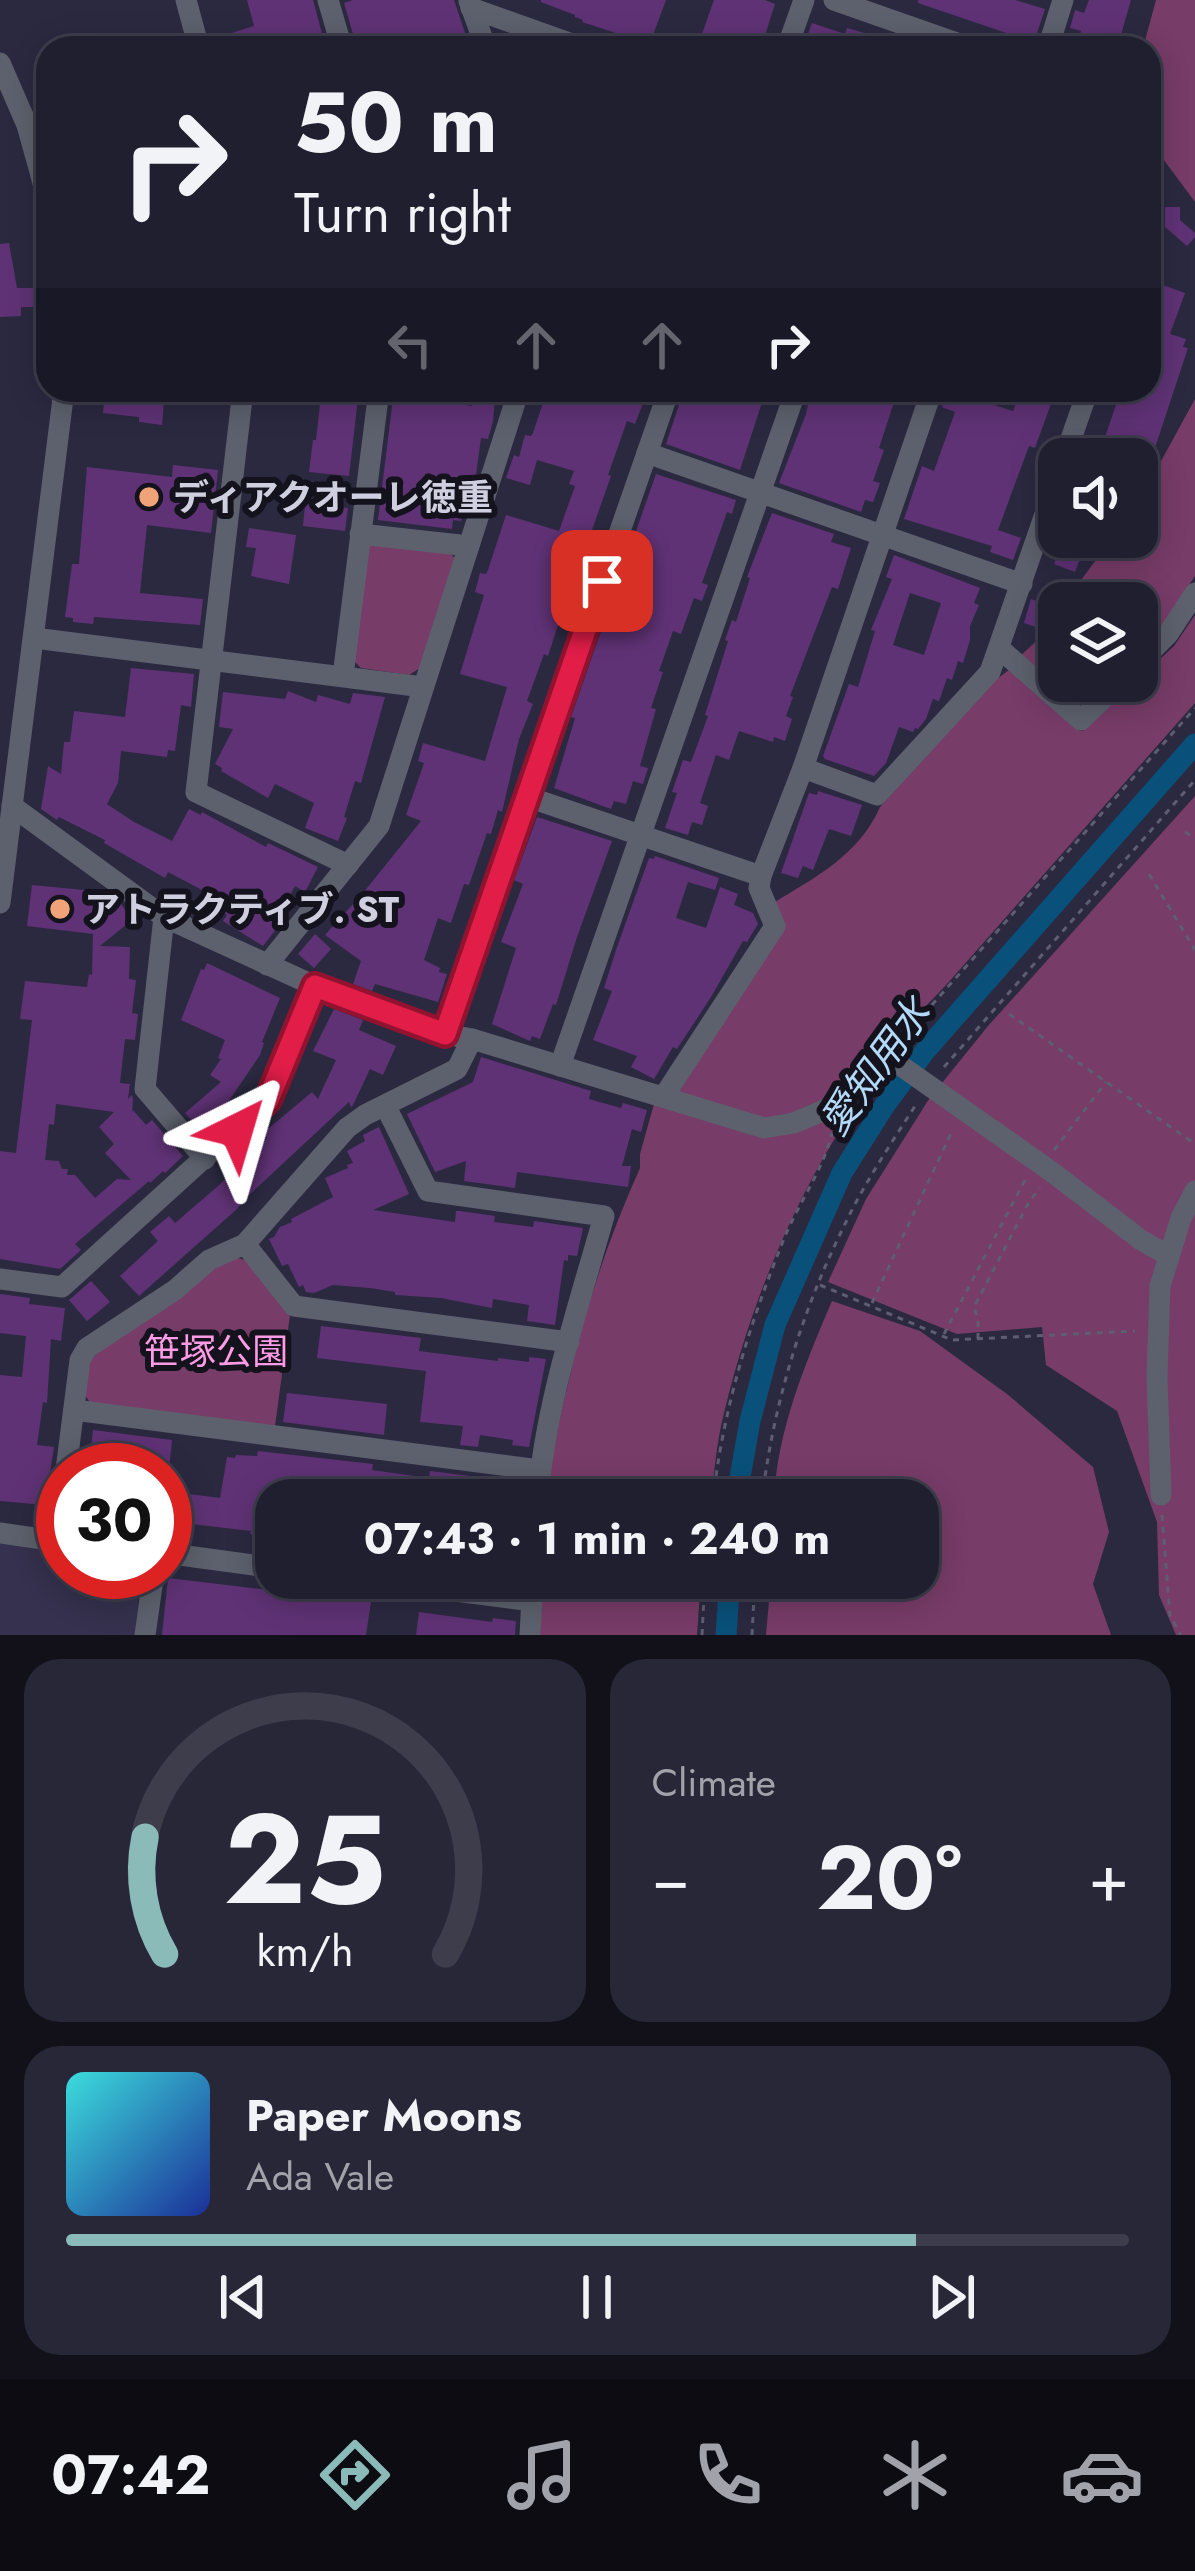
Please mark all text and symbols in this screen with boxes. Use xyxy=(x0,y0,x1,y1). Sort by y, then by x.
text: 50 m xyxy=(294,62,498,184)
icon: right xyxy=(96,84,252,240)
text: Turn right xyxy=(294,174,511,252)
icon: left xyxy=(377,312,443,378)
icon: ahead xyxy=(503,312,569,378)
icon: ahead xyxy=(629,312,695,378)
icon: right xyxy=(755,312,821,378)
map controls xyxy=(1038,438,1158,702)
button: sound xyxy=(1038,438,1158,558)
place label: ディアクオーレ徳重 xyxy=(173,471,493,523)
marker: ディアクオーレ徳重 xyxy=(136,484,162,510)
pin xyxy=(551,530,653,632)
icon: arrive xyxy=(569,548,635,614)
button: layers xyxy=(1038,582,1158,702)
place label: アトラクティブ. ST xyxy=(84,883,400,935)
marker: アトラクティブ. ST xyxy=(47,896,73,922)
water label: 愛知用水 xyxy=(806,984,946,1147)
position arrow xyxy=(174,1067,300,1193)
park label: 笹塚公園 xyxy=(144,1325,288,1377)
speed limit sign: 30 xyxy=(36,1443,192,1599)
text: 07:43 · 1 min · 240 m xyxy=(364,1506,830,1571)
text: Climate xyxy=(652,1754,776,1811)
text: 25 xyxy=(224,1769,386,1950)
text: 20° xyxy=(817,1813,962,1943)
text: − xyxy=(652,1830,690,1926)
text: + xyxy=(1088,1830,1129,1926)
text: km/h xyxy=(256,1919,353,1981)
text: Paper Moons xyxy=(246,2083,522,2148)
text: Ada Vale xyxy=(246,2148,394,2205)
icon: previous xyxy=(210,2264,276,2330)
icon: pause xyxy=(564,2264,630,2330)
icon: next xyxy=(919,2264,985,2330)
icon: directions xyxy=(313,2433,397,2517)
icon: music xyxy=(500,2433,584,2517)
icon: phone xyxy=(686,2433,770,2517)
icon: climate xyxy=(873,2433,957,2517)
icon: car xyxy=(1060,2433,1144,2517)
text: 07:42 xyxy=(51,2436,210,2514)

